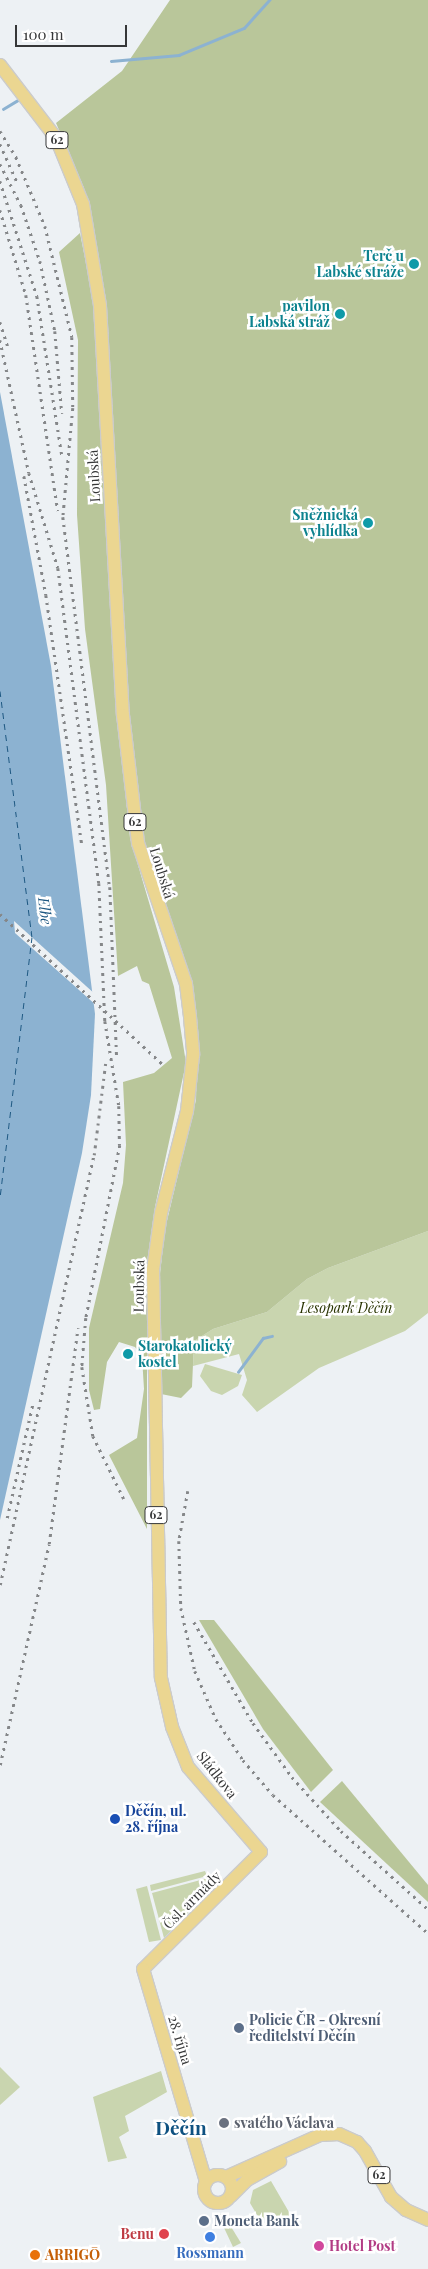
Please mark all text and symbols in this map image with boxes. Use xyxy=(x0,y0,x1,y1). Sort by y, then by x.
scale bar xyxy=(18,15,130,47)
text: 100 m xyxy=(23,24,64,44)
road number: 62 xyxy=(44,130,70,150)
place label: Terč u Labské stráže xyxy=(316,248,404,280)
marker: Terč u Labské stráže xyxy=(408,258,420,270)
place label: pavilon Labská stráž xyxy=(249,298,330,331)
marker: pavilon Labská stráž xyxy=(334,308,346,320)
street label: Loubská xyxy=(84,449,104,503)
place label: Sněžnická vyhlídka xyxy=(292,507,358,540)
marker: Sněžnická vyhlídka xyxy=(362,517,374,529)
road number: 62 xyxy=(122,812,148,832)
street label: Loubská xyxy=(146,845,178,901)
water label: Elbe xyxy=(34,896,56,926)
street label: Loubská xyxy=(130,1260,148,1312)
park label: Lesopark Děčín xyxy=(300,1300,392,1316)
place label: Starokatolický kostel xyxy=(138,1338,232,1370)
marker: Starokatolický kostel xyxy=(122,1348,134,1360)
road number: 62 xyxy=(144,1506,168,1524)
street label: Sládkova xyxy=(193,1748,241,1802)
place label: Děčín, ul. 28. října xyxy=(125,1803,187,1835)
marker: Děčín, ul. 28. října xyxy=(109,1813,121,1825)
street label: Čsl. armády xyxy=(160,1868,224,1932)
place label: Policie ČR - Okresní ředitelství Děčín xyxy=(249,2012,381,2044)
street label: 28. října xyxy=(165,2013,195,2067)
marker: Policie ČR - Okresní ředitelství Děčín xyxy=(233,2022,245,2034)
place label: svatého Václava xyxy=(234,2115,334,2131)
district label: Děčín xyxy=(155,2117,207,2139)
marker: svatého Václava xyxy=(218,2117,230,2129)
road number: 62 xyxy=(366,2166,392,2184)
place label: Moneta Bank xyxy=(214,2213,299,2229)
marker: Moneta Bank xyxy=(198,2215,210,2227)
place label: Benu xyxy=(121,2226,154,2242)
marker: Benu xyxy=(158,2228,170,2240)
marker: Rossmann xyxy=(204,2231,216,2243)
place label: Hotel Post xyxy=(329,2238,395,2254)
marker: Hotel Post xyxy=(313,2240,325,2252)
place label: Rossmann xyxy=(176,2245,244,2261)
place label: ARRIGŌ xyxy=(45,2247,100,2263)
marker: ARRIGŌ xyxy=(29,2249,41,2261)

